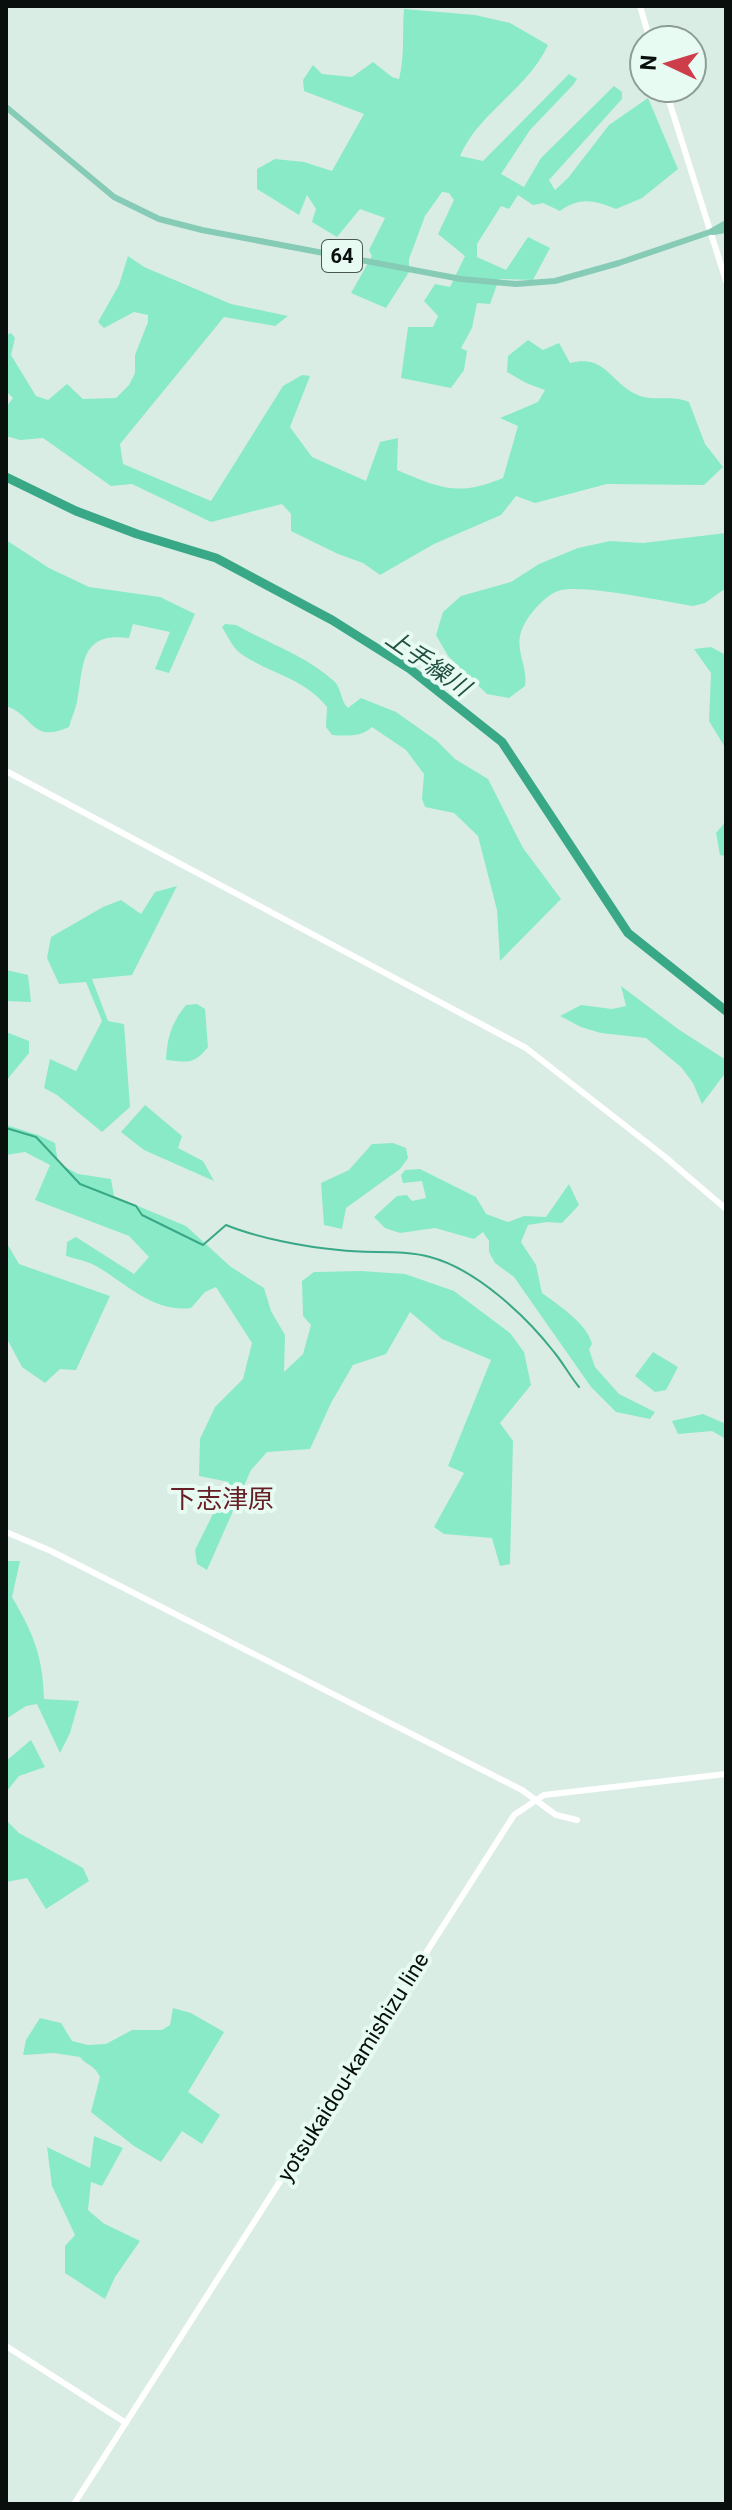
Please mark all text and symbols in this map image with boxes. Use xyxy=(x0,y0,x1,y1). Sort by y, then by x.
north arrow xyxy=(628,24,708,104)
text: N xyxy=(636,54,662,71)
road number: 64 xyxy=(322,240,362,272)
water label: 上手繰川 xyxy=(381,624,478,704)
district label: 下志津原 xyxy=(170,1484,274,1514)
street label: yotsukaidou-kamishizu line xyxy=(272,1948,434,2186)

